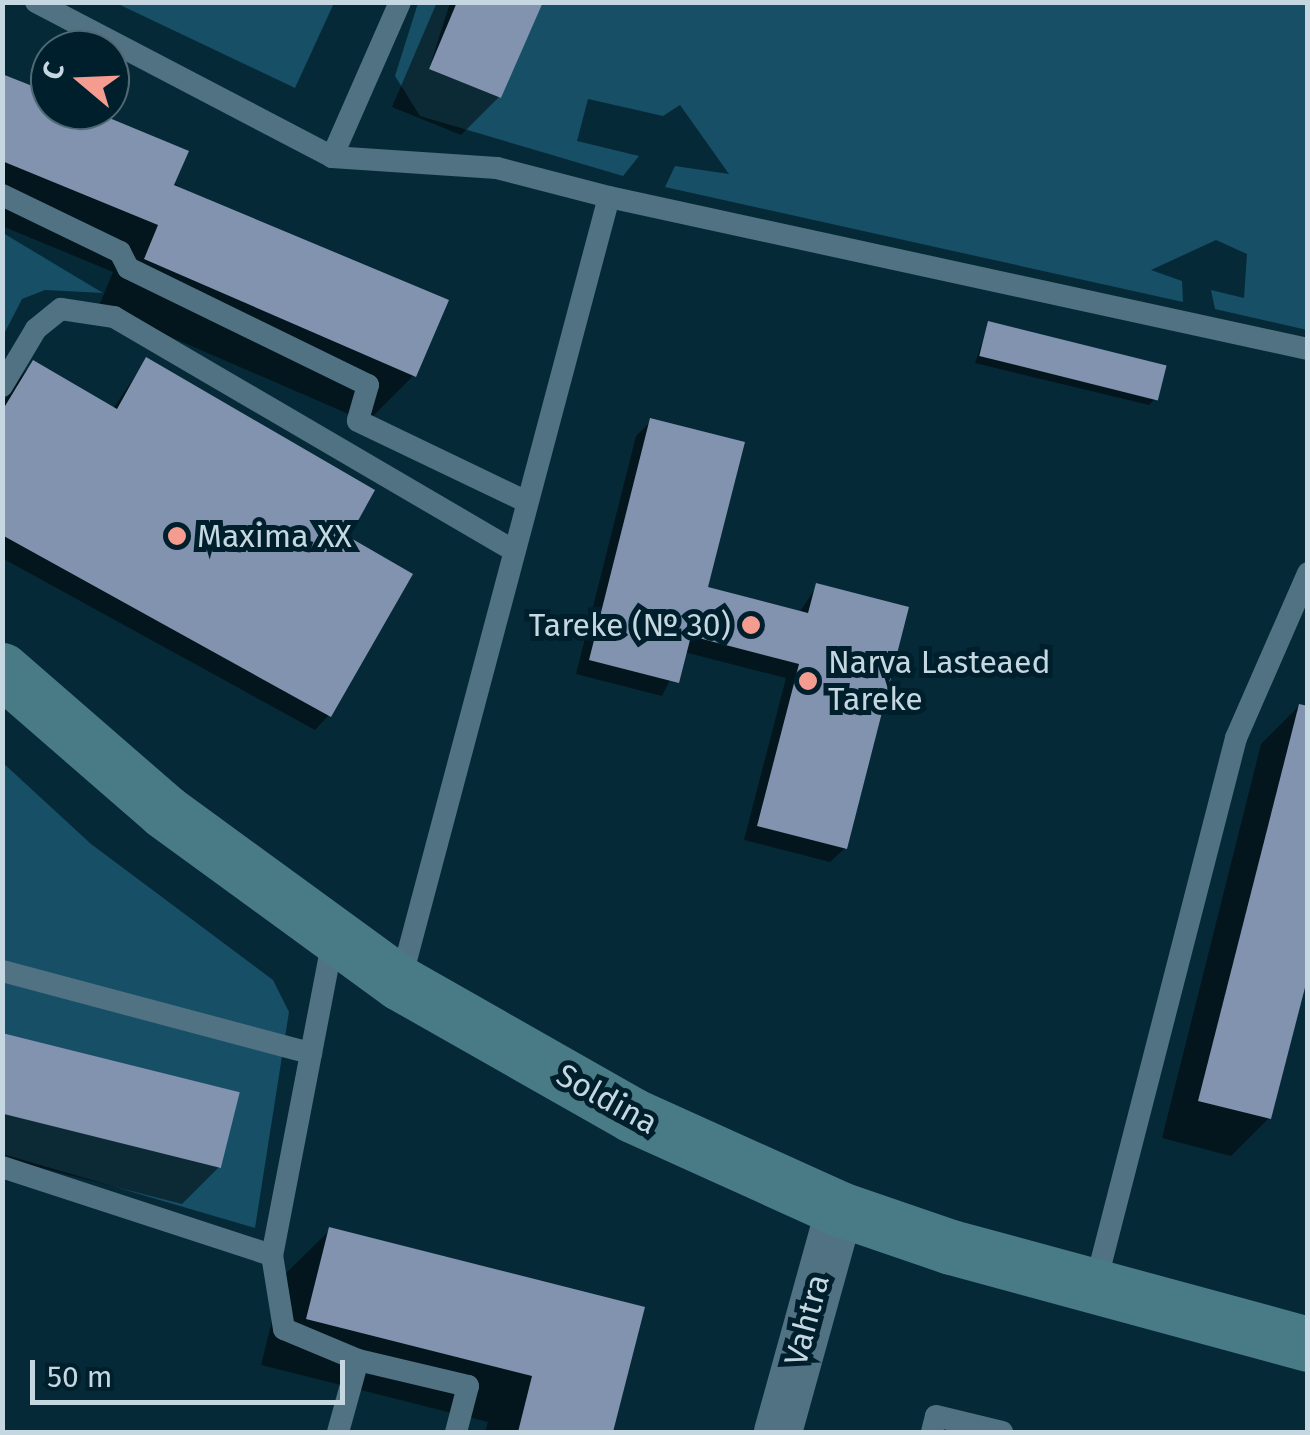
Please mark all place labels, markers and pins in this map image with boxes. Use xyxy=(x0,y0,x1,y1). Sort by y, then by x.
place label: Maxima XX xyxy=(197,517,352,555)
marker: Maxima XX xyxy=(166,525,188,547)
place label: Tareke (№ 30) xyxy=(529,606,731,644)
marker: Tareke (№ 30) xyxy=(740,614,762,636)
place label: Narva Lasteaed Tareke xyxy=(828,644,1051,719)
marker: Narva Lasteaed Tareke xyxy=(797,670,819,692)

